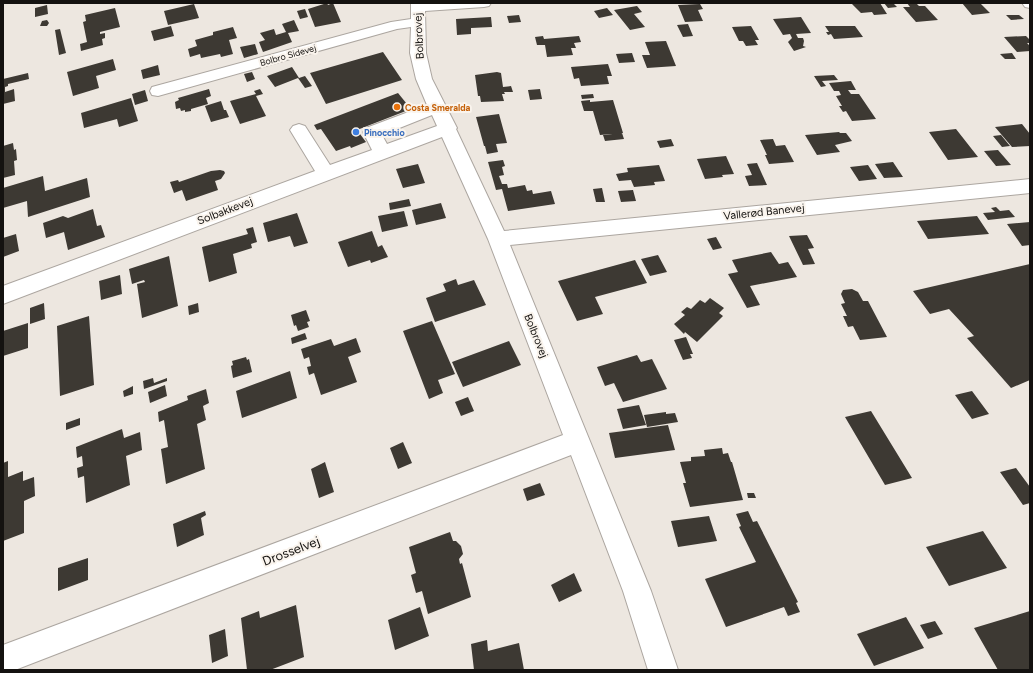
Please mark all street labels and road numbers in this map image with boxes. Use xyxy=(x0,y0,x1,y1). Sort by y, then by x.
street label: Bolbrovej xyxy=(411,12,427,60)
street label: Bolbro Sidevej xyxy=(259,42,317,68)
street label: Solbakkevej xyxy=(195,194,255,228)
street label: Vallerød Banevej xyxy=(723,201,805,223)
street label: Bolbrovej xyxy=(521,312,551,360)
street label: Drosselvej xyxy=(260,533,322,569)

